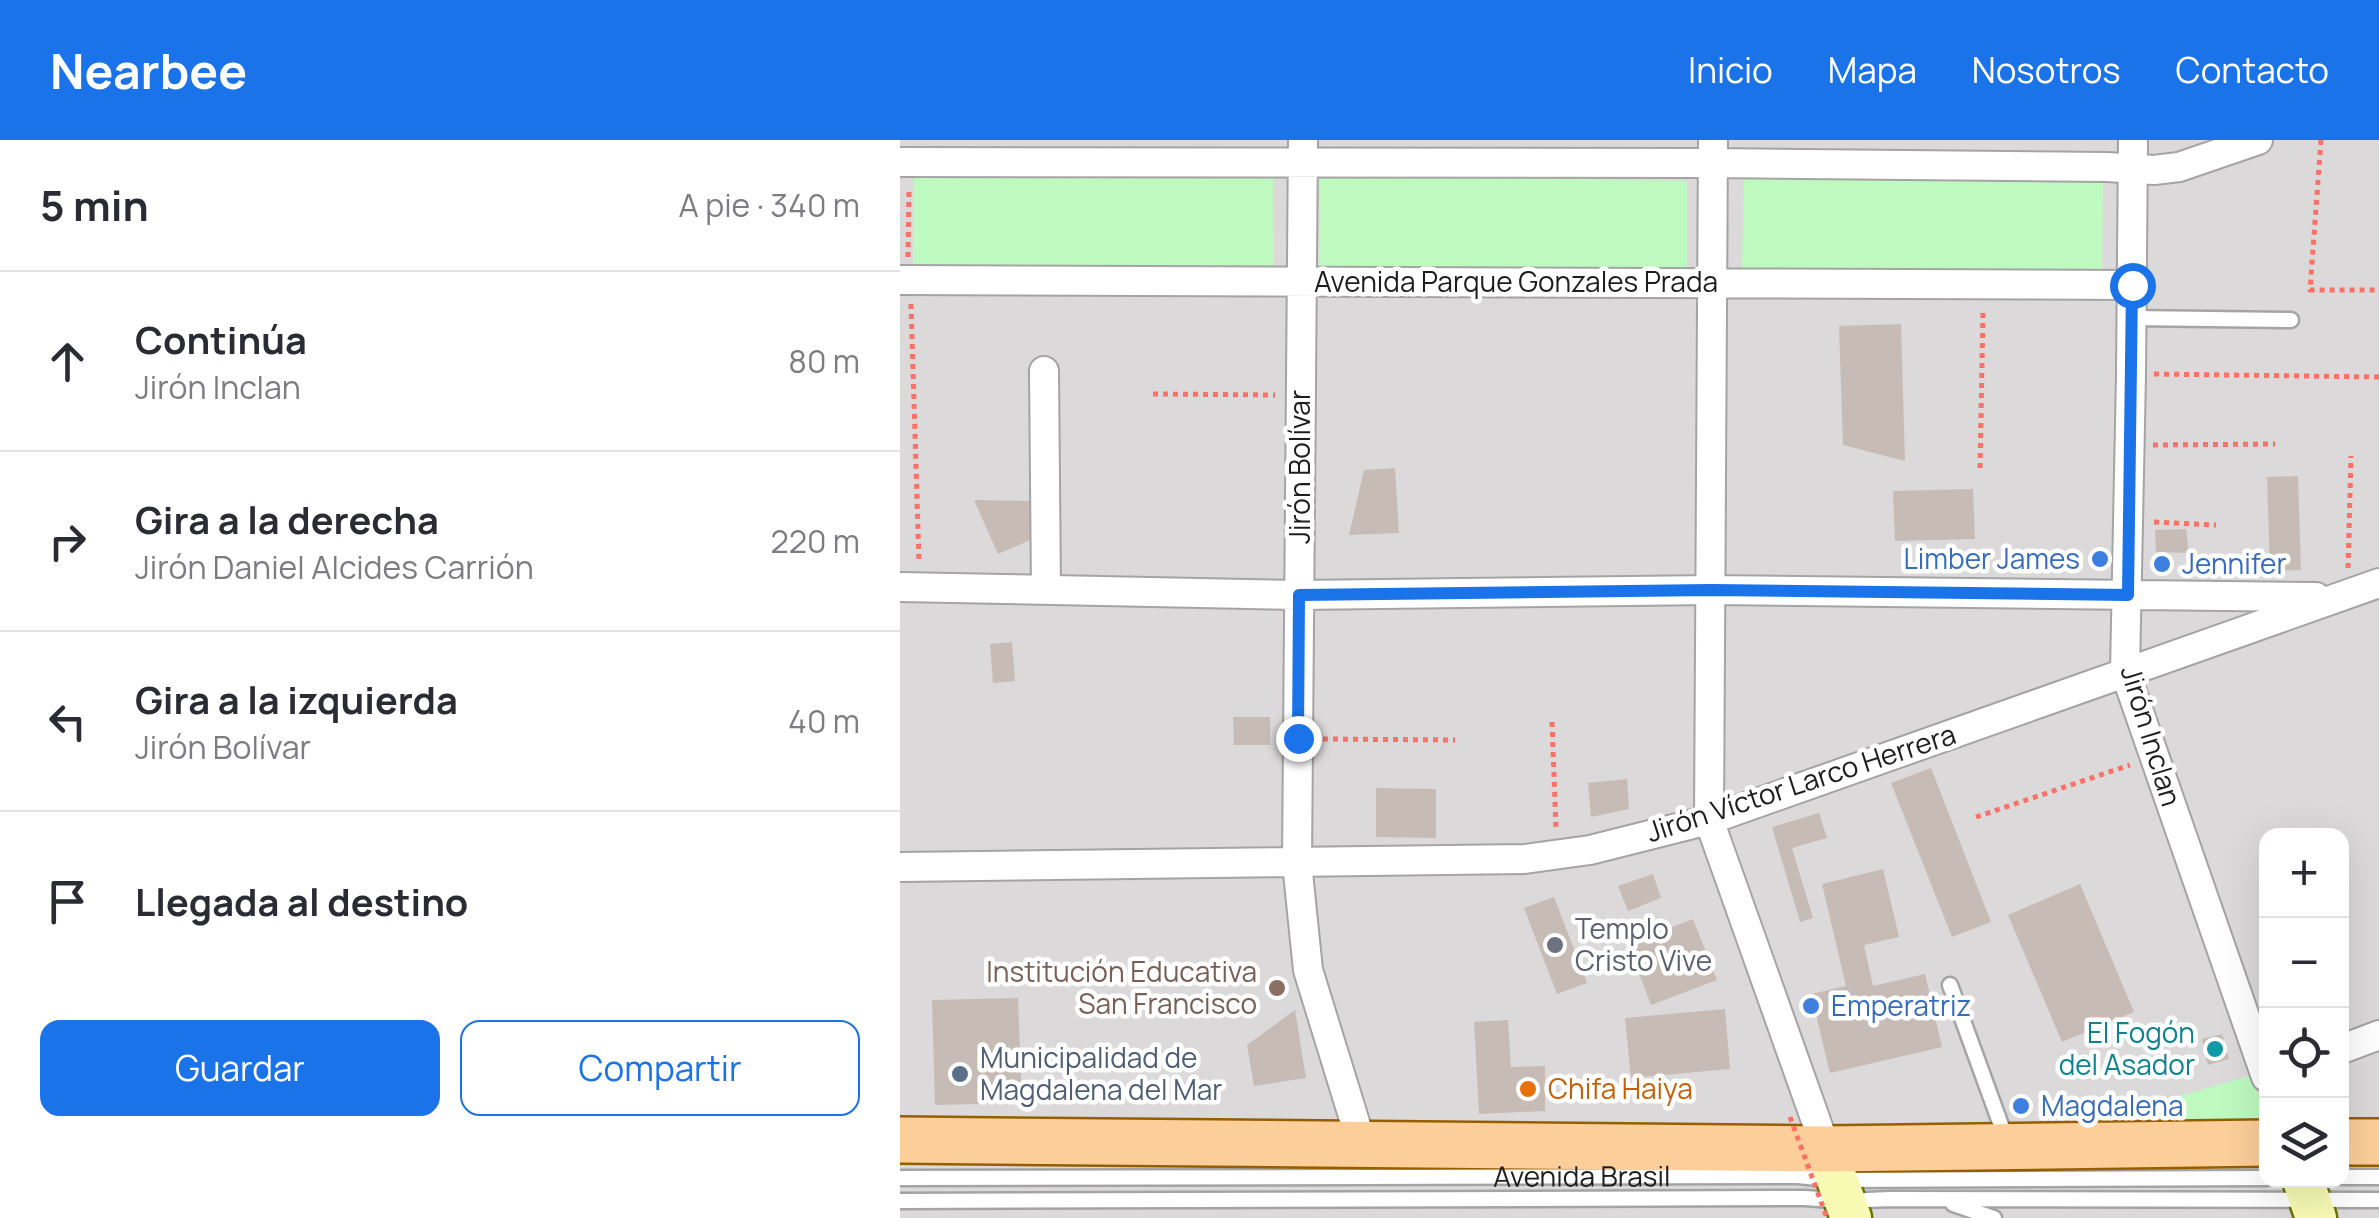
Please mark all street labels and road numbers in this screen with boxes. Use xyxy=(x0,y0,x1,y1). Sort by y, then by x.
street label: Avenida Parque Gonzales Prada xyxy=(1314,262,1718,300)
street label: Jirón Bolívar xyxy=(1280,390,1318,544)
street label: Jirón Inclan xyxy=(2113,661,2191,811)
street label: Jirón Víctor Larco Herrera xyxy=(1641,714,1960,850)
street label: Avenida Brasil xyxy=(1493,1156,1671,1195)

